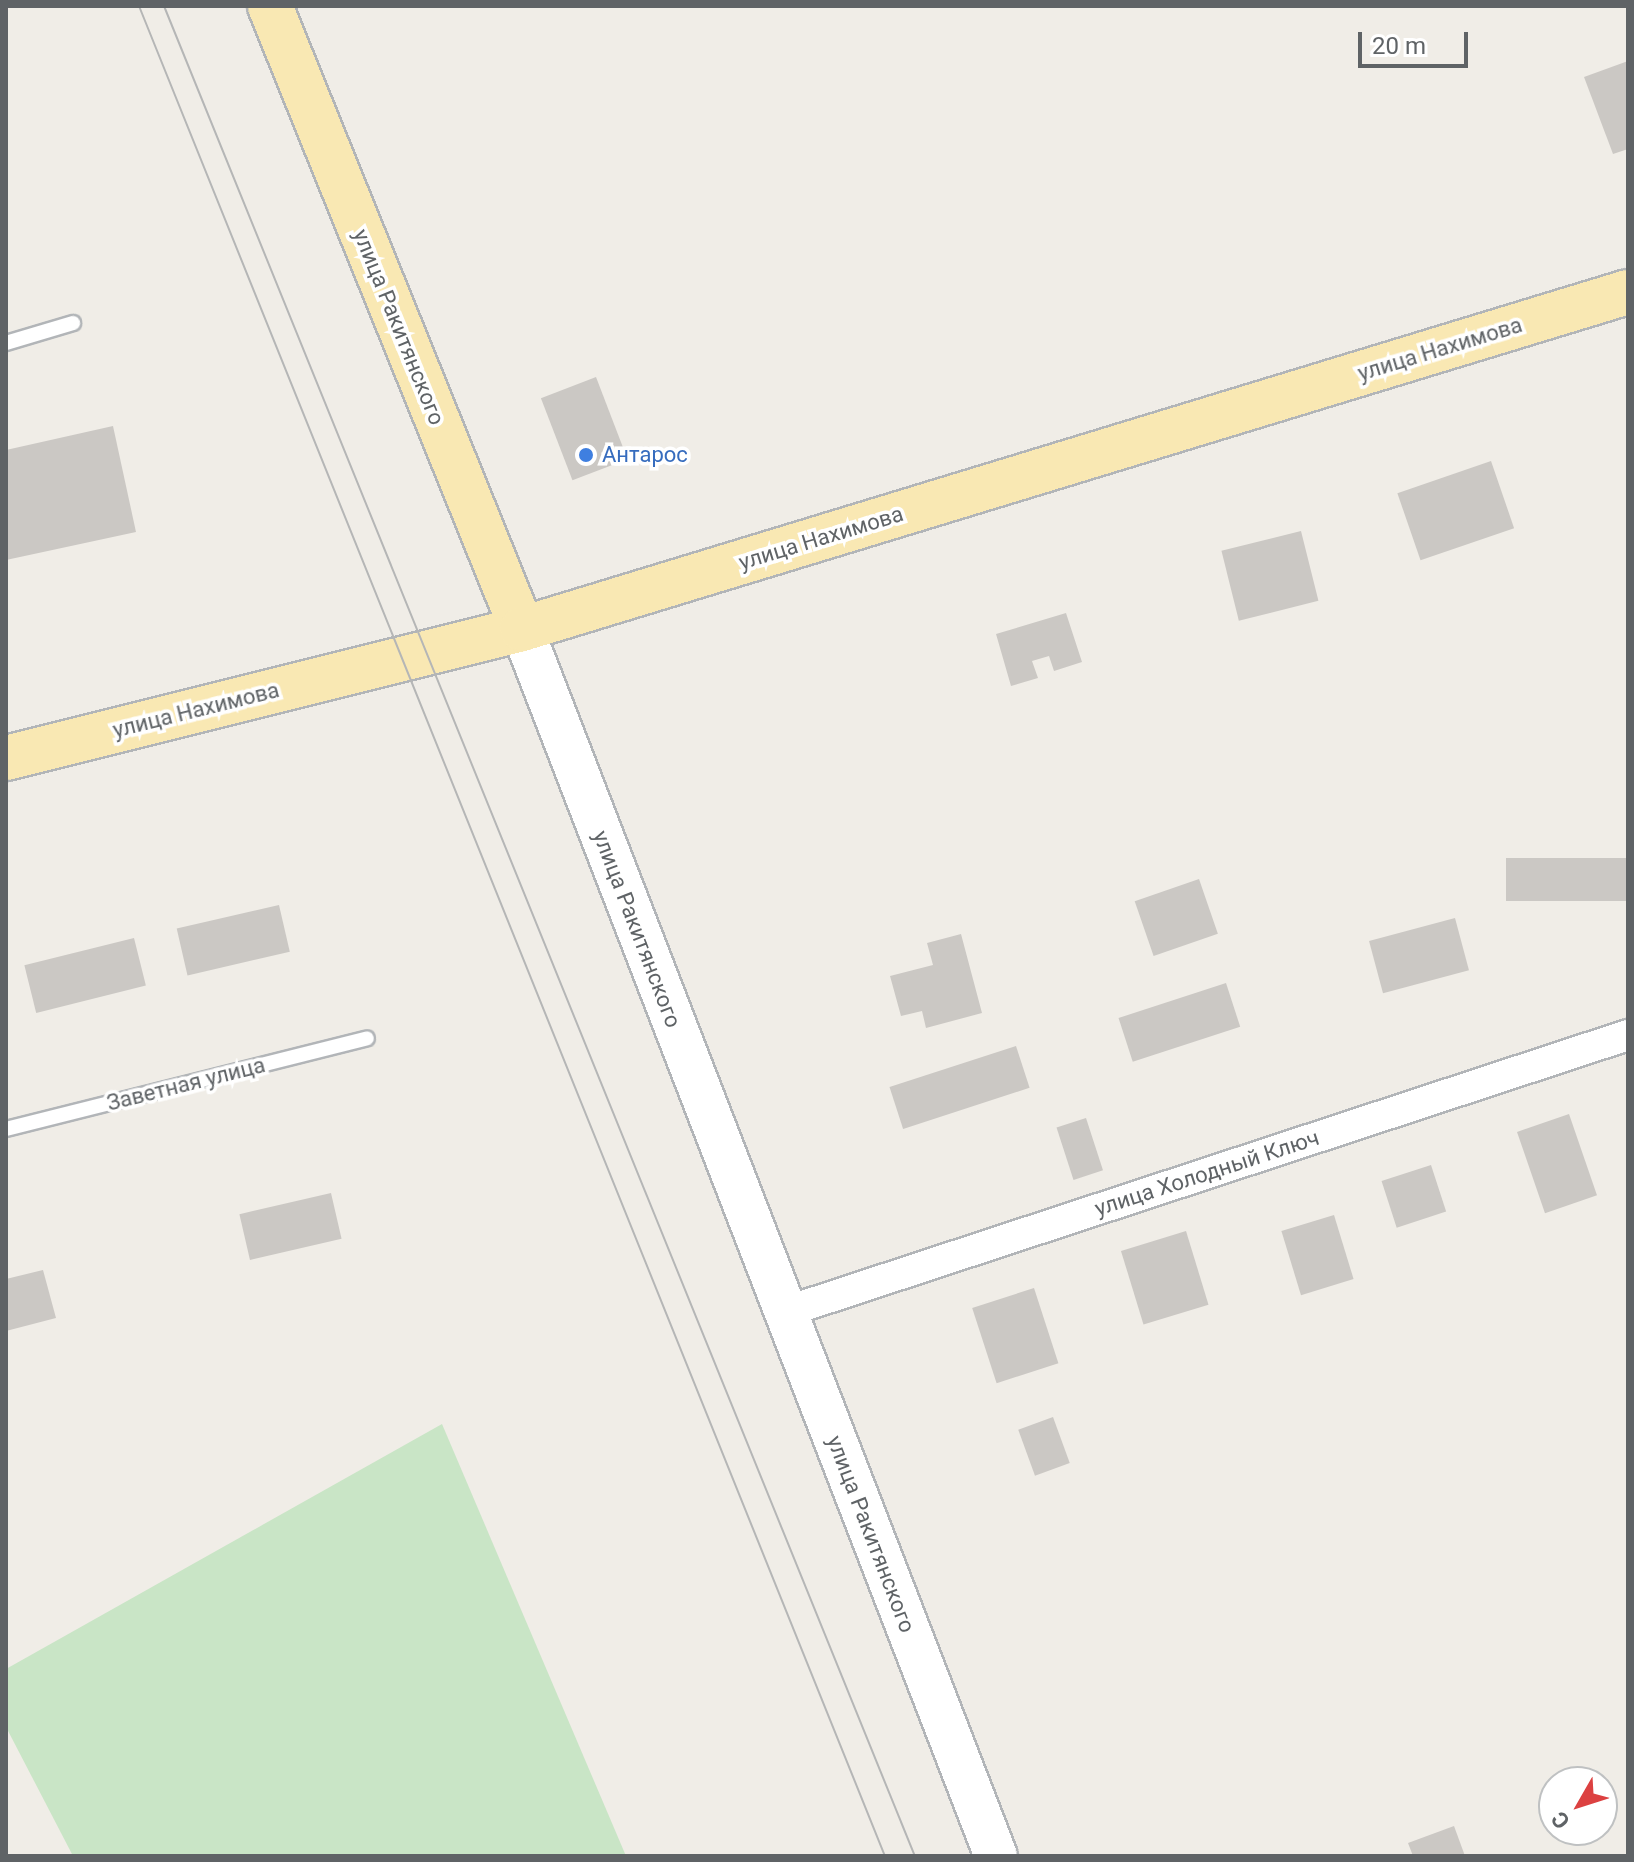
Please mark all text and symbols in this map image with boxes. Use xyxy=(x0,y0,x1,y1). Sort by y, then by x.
scale bar xyxy=(1362,16,1472,66)
text: 20 m xyxy=(1372,32,1426,60)
street label: улица Ракитянского xyxy=(348,225,450,429)
street label: улица Нахимова xyxy=(1355,311,1525,387)
place label: Антарос xyxy=(602,442,688,468)
marker: Антарос xyxy=(577,446,595,464)
street label: улица Нахимова xyxy=(736,500,906,576)
street label: улица Нахимова xyxy=(110,677,282,743)
street label: улица Ракитянского xyxy=(587,827,687,1031)
street label: Заветная улица xyxy=(104,1052,268,1116)
street label: улица Холодный Ключ xyxy=(1092,1124,1322,1222)
street label: улица Ракитянского xyxy=(821,1432,921,1636)
north arrow xyxy=(1538,1766,1618,1846)
text: С xyxy=(1546,1807,1575,1834)

